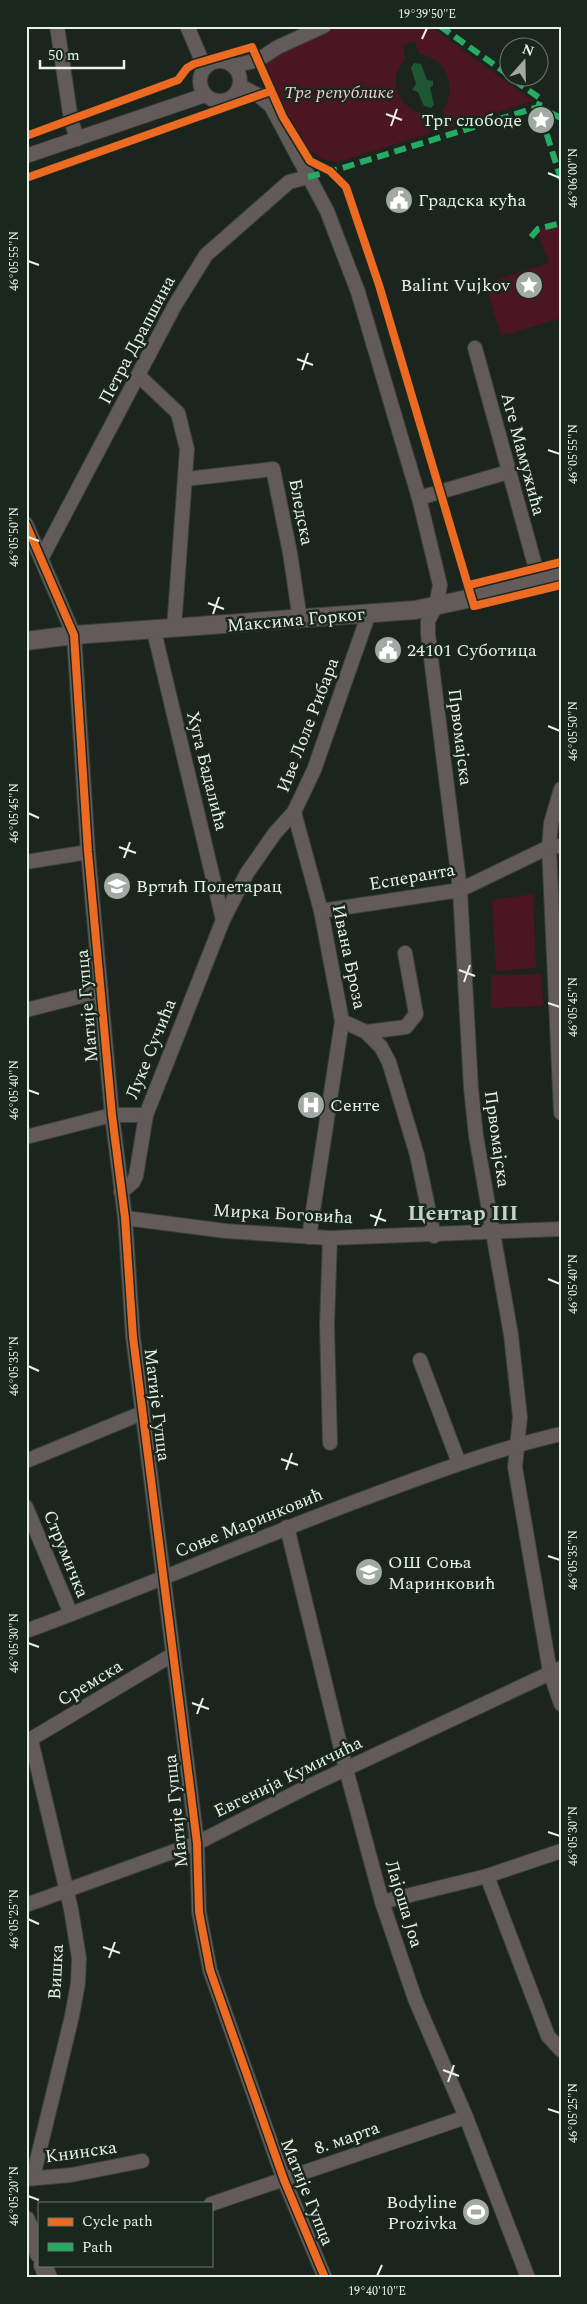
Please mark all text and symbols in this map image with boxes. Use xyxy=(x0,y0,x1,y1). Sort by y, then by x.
text: 19°39'50"E xyxy=(398,5,456,24)
scale bar xyxy=(40,38,124,70)
north arrow xyxy=(500,38,550,88)
text: N xyxy=(519,38,537,62)
text: 50 m xyxy=(48,44,80,67)
park label: Трг републике xyxy=(284,79,394,106)
place icon: Трг слободе xyxy=(526,105,556,135)
place label: Трг слободе xyxy=(422,107,522,134)
text: 46°06'00"N xyxy=(564,148,583,208)
public building icon: Градска кућа xyxy=(384,185,414,215)
place label: Градска кућа xyxy=(418,187,527,214)
text: 46°05'55"N xyxy=(5,231,24,291)
place icon: Balint Vujkov xyxy=(514,270,544,300)
street label: Петра Драпшина xyxy=(92,271,182,409)
place label: Balint Vujkov xyxy=(400,272,511,299)
street label: Аге Мамужића xyxy=(494,389,552,519)
text: 46°05'55"N xyxy=(564,424,583,484)
street label: Бледска xyxy=(281,476,321,548)
text: 46°05'50"N xyxy=(5,507,24,567)
street label: Максима Горког xyxy=(226,601,366,639)
public building icon: 24101 Суботица xyxy=(373,635,403,665)
place label: 24101 Суботица xyxy=(407,637,537,664)
street label: Иве Лоле Рибара xyxy=(270,653,346,796)
street label: Првомајска xyxy=(441,687,479,787)
text: 46°05'50"N xyxy=(564,701,583,761)
street label: Хуга Бадалића xyxy=(179,708,235,834)
text: 46°05'45"N xyxy=(5,783,24,843)
street label: Есперанта xyxy=(367,856,457,898)
school or university icon: Вртић Полетарац xyxy=(102,871,132,901)
place label: Вртић Полетарац xyxy=(136,873,282,900)
street label: Ивана Броза xyxy=(325,902,373,1012)
street label: Матије Гупца xyxy=(69,948,105,1064)
text: 46°05'45"N xyxy=(564,977,583,1037)
street label: Луке Сучића xyxy=(119,995,183,1103)
text: 46°05'40"N xyxy=(5,1060,24,1120)
street label: Првомајска xyxy=(477,1089,517,1189)
hospital icon: Сенте xyxy=(296,1090,326,1120)
place label: Сенте xyxy=(330,1092,380,1119)
street label: Мирка Боговића xyxy=(212,1197,354,1231)
district label: Центар III xyxy=(408,1197,518,1230)
text: 46°05'40"N xyxy=(564,1254,583,1314)
text: 46°05'35"N xyxy=(5,1336,24,1396)
street label: Матије Гупца xyxy=(137,1347,177,1463)
street label: Соње Маринковић xyxy=(171,1481,327,1565)
street label: Струмичка xyxy=(36,1506,96,1602)
text: 46°05'35"N xyxy=(564,1530,583,1590)
place label: ОШ Соња Маринковић xyxy=(388,1549,495,1597)
school or university icon: ОШ Соња Маринковић xyxy=(354,1557,384,1587)
text: 46°05'30"N xyxy=(5,1613,24,1673)
street label: Сремска xyxy=(52,1653,128,1713)
street label: Евгенија Кумичића xyxy=(209,1729,367,1825)
street label: Матије Гупца xyxy=(157,1753,195,1869)
text: 46°05'30"N xyxy=(564,1806,583,1866)
street label: Лајоша Јоа xyxy=(378,1857,430,1951)
text: 46°05'25"N xyxy=(5,1889,24,1949)
street label: Вишка xyxy=(41,1943,71,2001)
text: 46°05'25"N xyxy=(564,2083,583,2143)
street label: 8. марта xyxy=(311,2114,383,2162)
street label: Книнска xyxy=(43,2134,119,2170)
street label: Матије Гупца xyxy=(273,2134,341,2250)
text: 46°05'20"N xyxy=(5,2166,24,2226)
place label: Bodyline Prozivka xyxy=(386,2189,457,2237)
sports icon: Bodyline Prozivka xyxy=(461,2197,491,2227)
legend xyxy=(38,2202,212,2266)
text: Cycle path xyxy=(82,2210,153,2233)
text: Path xyxy=(82,2236,113,2259)
text: 19°40'10"E xyxy=(348,2282,406,2301)

